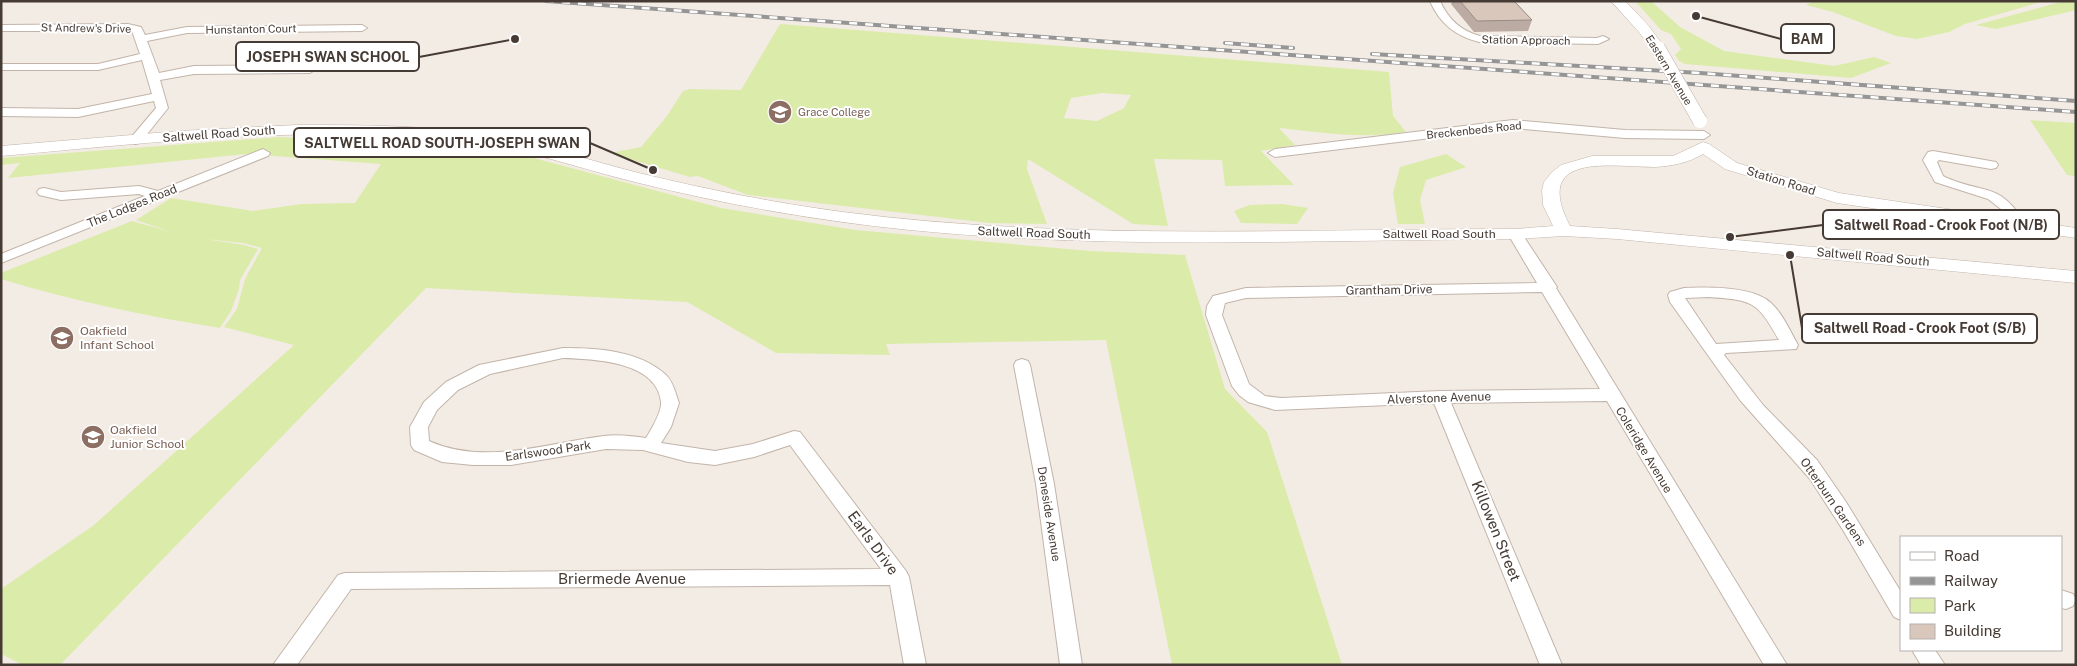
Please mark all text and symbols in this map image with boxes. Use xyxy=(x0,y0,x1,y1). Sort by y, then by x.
street label: St Andrew's Drive xyxy=(41,21,131,35)
street label: Hunstanton Court xyxy=(205,22,297,36)
callout: BAM xyxy=(1781,24,1834,53)
text: BAM xyxy=(1791,31,1823,47)
street label: Station Approach xyxy=(1481,33,1571,47)
street label: Eastern Avenue xyxy=(1643,33,1695,107)
callout: JOSEPH SWAN SCHOOL xyxy=(236,42,419,71)
text: JOSEPH SWAN SCHOOL xyxy=(246,49,410,65)
school or university icon: Grace College xyxy=(767,99,793,125)
place label: Grace College xyxy=(798,106,870,118)
street label: Breckenbeds Road xyxy=(1426,119,1522,141)
street label: Saltwell Road South xyxy=(162,123,276,145)
callout: SALTWELL ROAD SOUTH-JOSEPH SWAN xyxy=(294,128,590,157)
text: SALTWELL ROAD SOUTH-JOSEPH SWAN xyxy=(304,135,580,151)
street label: Station Road xyxy=(1745,164,1817,198)
street label: The Lodges Road xyxy=(85,182,179,230)
callout: Saltwell Road - Crook Foot (N/B) xyxy=(1823,210,2059,239)
text: Saltwell Road - Crook Foot (N/B) xyxy=(1834,217,2048,233)
street label: Saltwell Road South xyxy=(977,224,1091,242)
street label: Saltwell Road South xyxy=(1382,227,1496,241)
street label: Saltwell Road South xyxy=(1816,245,1930,269)
street label: Grantham Drive xyxy=(1345,282,1433,298)
callout: Saltwell Road - Crook Foot (S/B) xyxy=(1802,314,2037,343)
text: Saltwell Road - Crook Foot (S/B) xyxy=(1814,320,2026,336)
place label: Oakfield Infant School xyxy=(80,324,155,352)
school or university icon: Oakfield Infant School xyxy=(49,325,75,351)
street label: Alverstone Avenue xyxy=(1387,389,1492,407)
street label: Coleridge Avenue xyxy=(1613,404,1675,496)
place label: Oakfield Junior School xyxy=(110,423,185,451)
school or university icon: Oakfield Junior School xyxy=(80,424,106,450)
street label: Earlswood Park xyxy=(504,438,592,464)
street label: Otterburn Gardens xyxy=(1797,455,1869,549)
street label: Deneside Avenue xyxy=(1035,466,1063,563)
street label: Killowen Street xyxy=(1469,478,1524,584)
street label: Earls Drive xyxy=(845,507,902,578)
legend xyxy=(1900,536,2062,651)
text: Road xyxy=(1944,547,1980,564)
street label: Briermede Avenue xyxy=(558,570,686,587)
text: Railway xyxy=(1944,572,1998,589)
text: Park xyxy=(1944,597,1976,614)
text: Building xyxy=(1944,622,2002,639)

